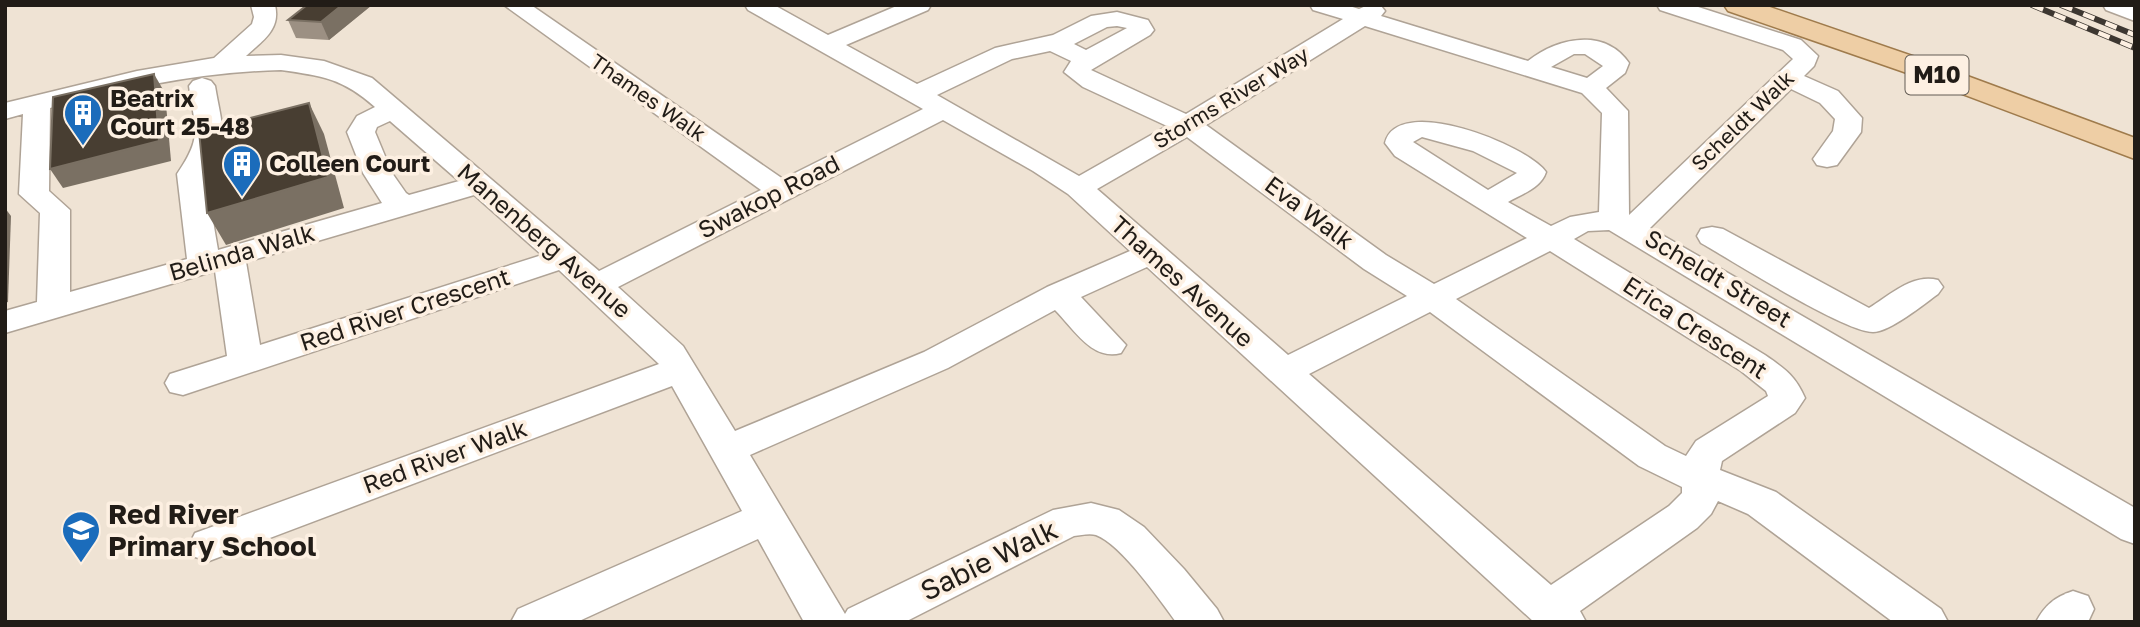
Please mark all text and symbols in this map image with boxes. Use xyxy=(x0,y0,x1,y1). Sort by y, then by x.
street label: Storms River Way xyxy=(1148,40,1313,154)
street label: Thames Walk xyxy=(586,48,711,147)
road number: M10 xyxy=(1906,55,1968,94)
street label: Scheldt Walk xyxy=(1686,65,1799,176)
place label: Beatrix Court 25-48 xyxy=(110,83,250,140)
building icon: Beatrix Court 25-48 xyxy=(62,92,104,147)
building icon: Colleen Court xyxy=(221,143,263,198)
place label: Colleen Court xyxy=(269,148,430,177)
street label: Swakop Road xyxy=(693,148,844,244)
street label: Manenberg Avenue xyxy=(452,156,638,323)
street label: Eva Walk xyxy=(1260,169,1360,255)
street label: Thames Avenue xyxy=(1106,209,1260,352)
street label: Belinda Walk xyxy=(165,217,318,286)
street label: Scheldt Street xyxy=(1640,223,1797,333)
street label: Red River Crescent xyxy=(296,261,513,356)
street label: Erica Crescent xyxy=(1618,269,1773,384)
street label: Red River Walk xyxy=(358,412,531,499)
place label: Red River Primary School xyxy=(108,497,316,562)
school or university icon: Red River Primary School xyxy=(60,509,102,564)
street label: Sabie Walk xyxy=(915,512,1063,607)

